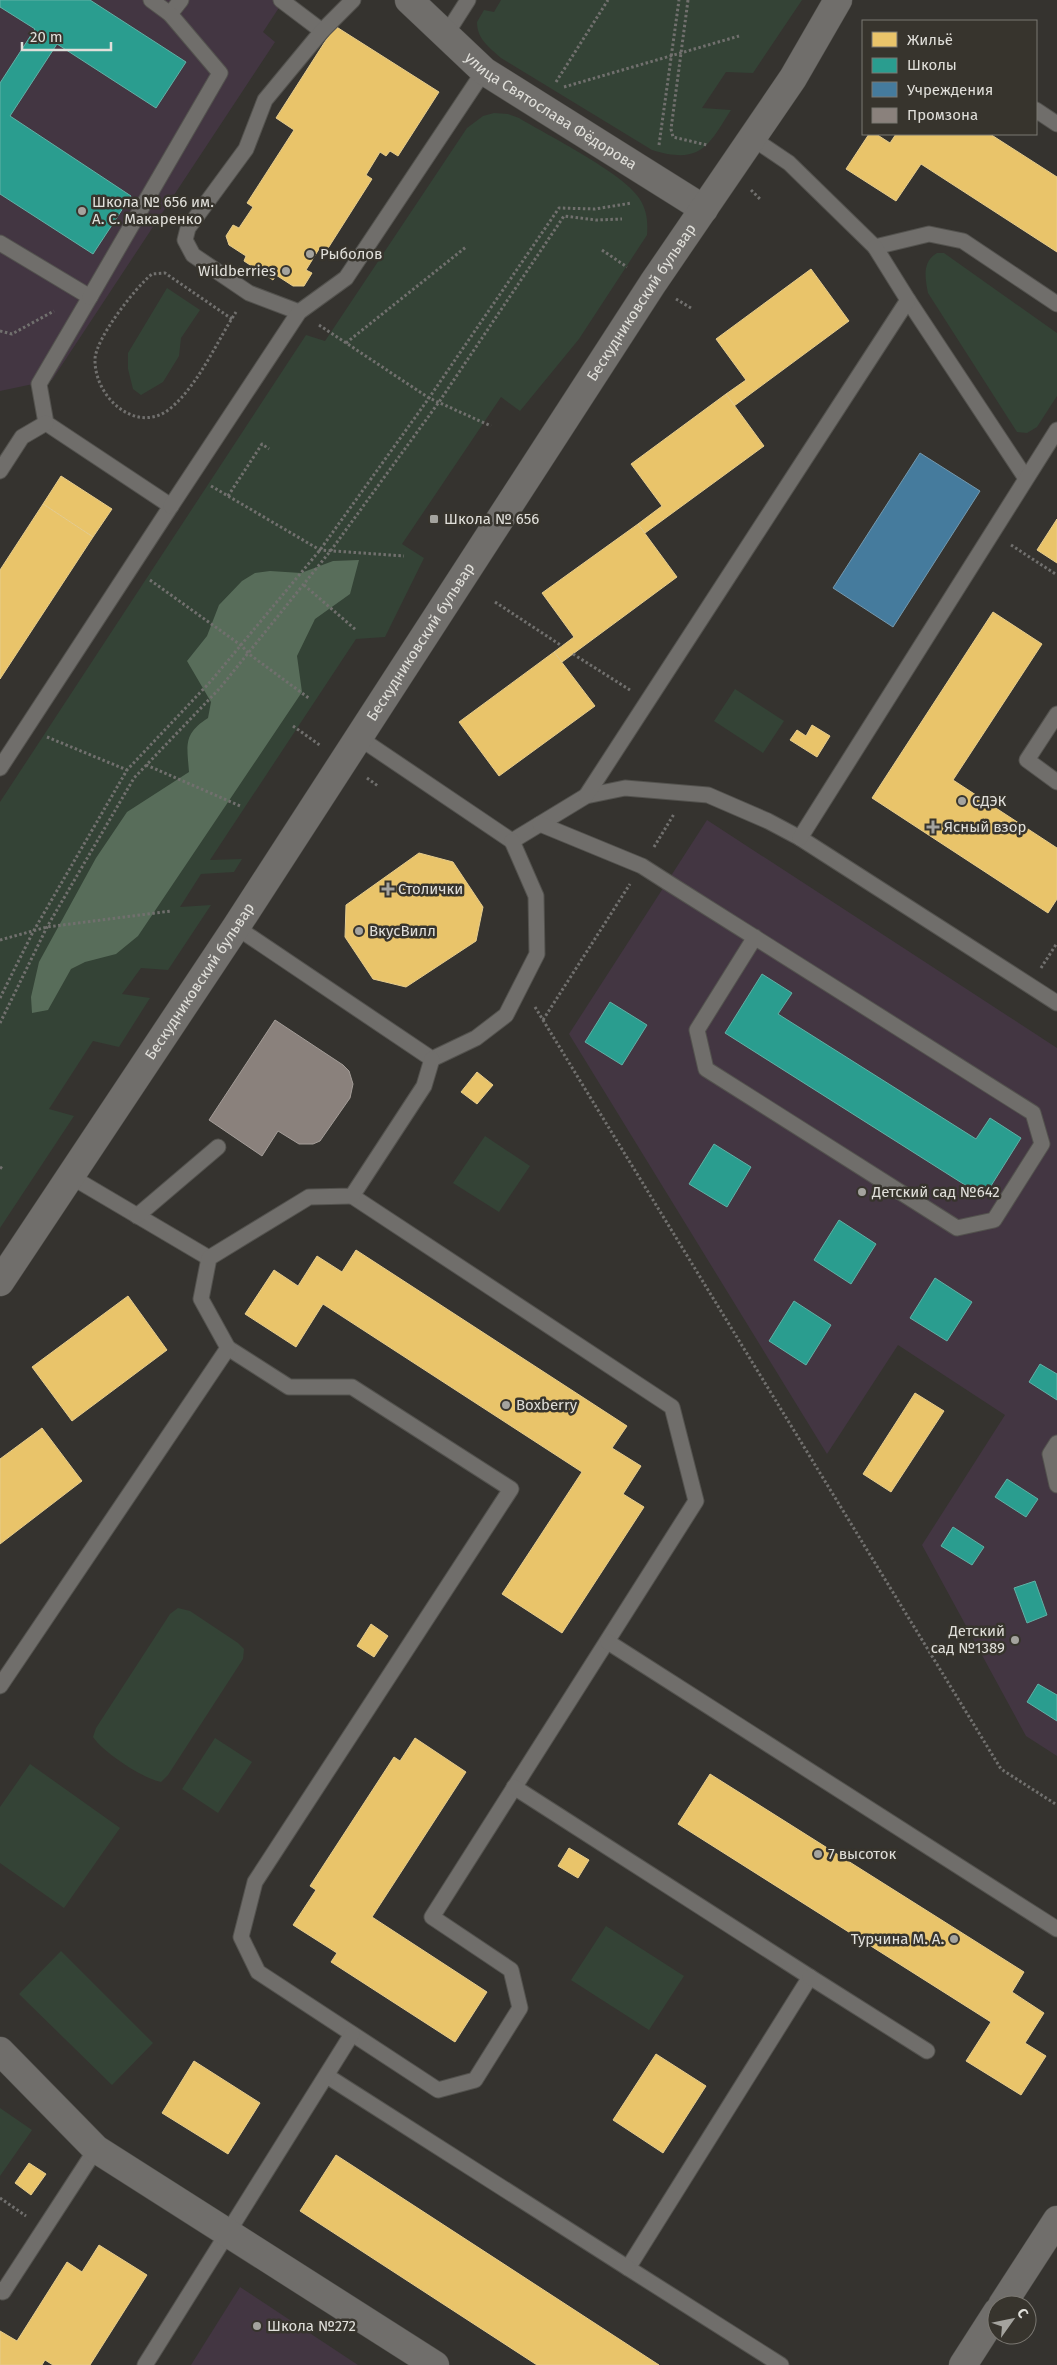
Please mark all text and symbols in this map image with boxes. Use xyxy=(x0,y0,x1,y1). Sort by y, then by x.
scale bar xyxy=(22,20,111,52)
legend xyxy=(862,20,1037,135)
text: 20 m xyxy=(30,28,63,46)
text: Жильё xyxy=(907,31,953,49)
street label: улица Святослава Фёдорова xyxy=(461,48,640,174)
text: Школы xyxy=(907,56,957,74)
text: Учреждения xyxy=(907,81,993,99)
text: Промзона xyxy=(907,106,978,124)
place label: Школа № 656 им. А. С. Макаренко xyxy=(92,193,214,228)
marker: Школа № 656 им. А. С. Макаренко xyxy=(76,205,88,217)
street label: Бескудниковский бульвар xyxy=(583,220,700,384)
place label: Рыболов xyxy=(320,245,383,263)
marker: Рыболов xyxy=(304,248,316,260)
place label: Wildberries xyxy=(198,262,276,280)
marker: Wildberries xyxy=(280,265,292,277)
place label: Школа № 656 xyxy=(444,510,539,528)
marker: Школа № 656 xyxy=(428,513,440,525)
street label: Бескудниковский бульвар xyxy=(363,559,478,724)
place label: СДЭК xyxy=(972,792,1007,810)
marker: СДЭК xyxy=(956,795,968,807)
place label: Ясный взор xyxy=(944,818,1026,836)
marker: Ясный взор xyxy=(926,820,940,834)
place label: Столички xyxy=(398,880,463,898)
marker: Столички xyxy=(382,883,394,895)
street label: Бескудниковский бульвар xyxy=(141,899,258,1063)
place label: ВкусВилл xyxy=(369,922,436,940)
marker: ВкусВилл xyxy=(353,925,365,937)
place label: Детский сад №642 xyxy=(871,1183,1000,1201)
marker: Детский сад №642 xyxy=(856,1186,868,1198)
place label: Boxberry xyxy=(516,1396,578,1414)
marker: Boxberry xyxy=(500,1399,512,1411)
place label: Детский сад №1389 xyxy=(931,1622,1005,1657)
marker: Детский сад №1389 xyxy=(1009,1634,1021,1646)
place label: 7 высоток xyxy=(828,1845,897,1863)
marker: 7 высоток xyxy=(812,1848,824,1860)
place label: Турчина М. А. xyxy=(851,1930,944,1948)
marker: Турчина М. А. xyxy=(948,1933,960,1945)
north arrow xyxy=(987,2295,1037,2345)
text: С xyxy=(1013,2305,1032,2321)
place label: Школа №272 xyxy=(267,2317,356,2335)
marker: Школа №272 xyxy=(251,2320,263,2332)

